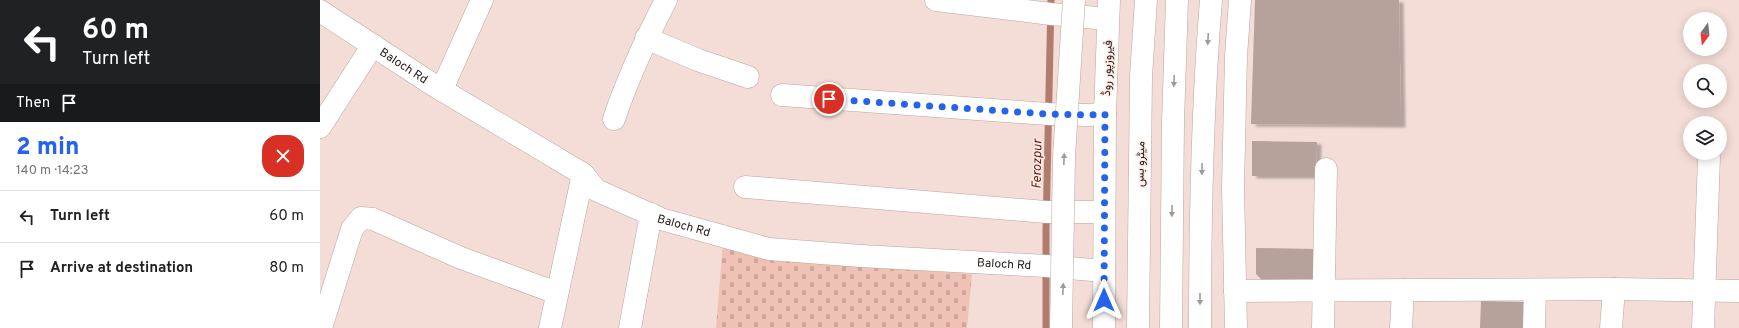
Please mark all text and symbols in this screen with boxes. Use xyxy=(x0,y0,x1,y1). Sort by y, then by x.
north arrow xyxy=(1683,12,1727,56)
map controls xyxy=(1683,12,1727,160)
text: 60 m xyxy=(82,13,149,49)
icon: left xyxy=(16,16,68,68)
one-way arrow xyxy=(1204,33,1211,45)
street label: فیروزپور روڈ xyxy=(1099,40,1117,96)
street label: Baloch Rd xyxy=(376,45,430,88)
text: Turn left xyxy=(82,48,150,71)
button: search xyxy=(1683,64,1727,108)
one-way arrow xyxy=(1171,75,1177,88)
pin xyxy=(812,82,846,116)
icon: arrive xyxy=(818,88,840,110)
icon: arrive xyxy=(58,92,80,114)
text: Then xyxy=(16,94,50,113)
button: layers xyxy=(1683,116,1727,160)
text: 2 min xyxy=(16,133,80,163)
button: close xyxy=(262,135,304,177)
water label: Ferozpur xyxy=(1030,138,1046,189)
street label: میٹرو بس xyxy=(1133,141,1149,187)
one-way arrow xyxy=(1061,153,1068,165)
text: 140 m · 14:23 xyxy=(16,163,89,179)
one-way arrow xyxy=(1199,163,1205,176)
one-way arrow xyxy=(1169,205,1175,218)
icon: left xyxy=(16,206,38,228)
text: Turn left xyxy=(50,207,110,226)
text: 60 m xyxy=(269,207,304,226)
street label: Baloch Rd xyxy=(655,211,712,241)
street label: Baloch Rd xyxy=(977,255,1032,274)
icon: arrive xyxy=(16,258,38,280)
text: Arrive at destination xyxy=(50,259,193,278)
text: 80 m xyxy=(269,259,304,278)
position arrow xyxy=(1083,279,1125,321)
one-way arrow xyxy=(1060,282,1066,295)
one-way arrow xyxy=(1197,293,1203,306)

